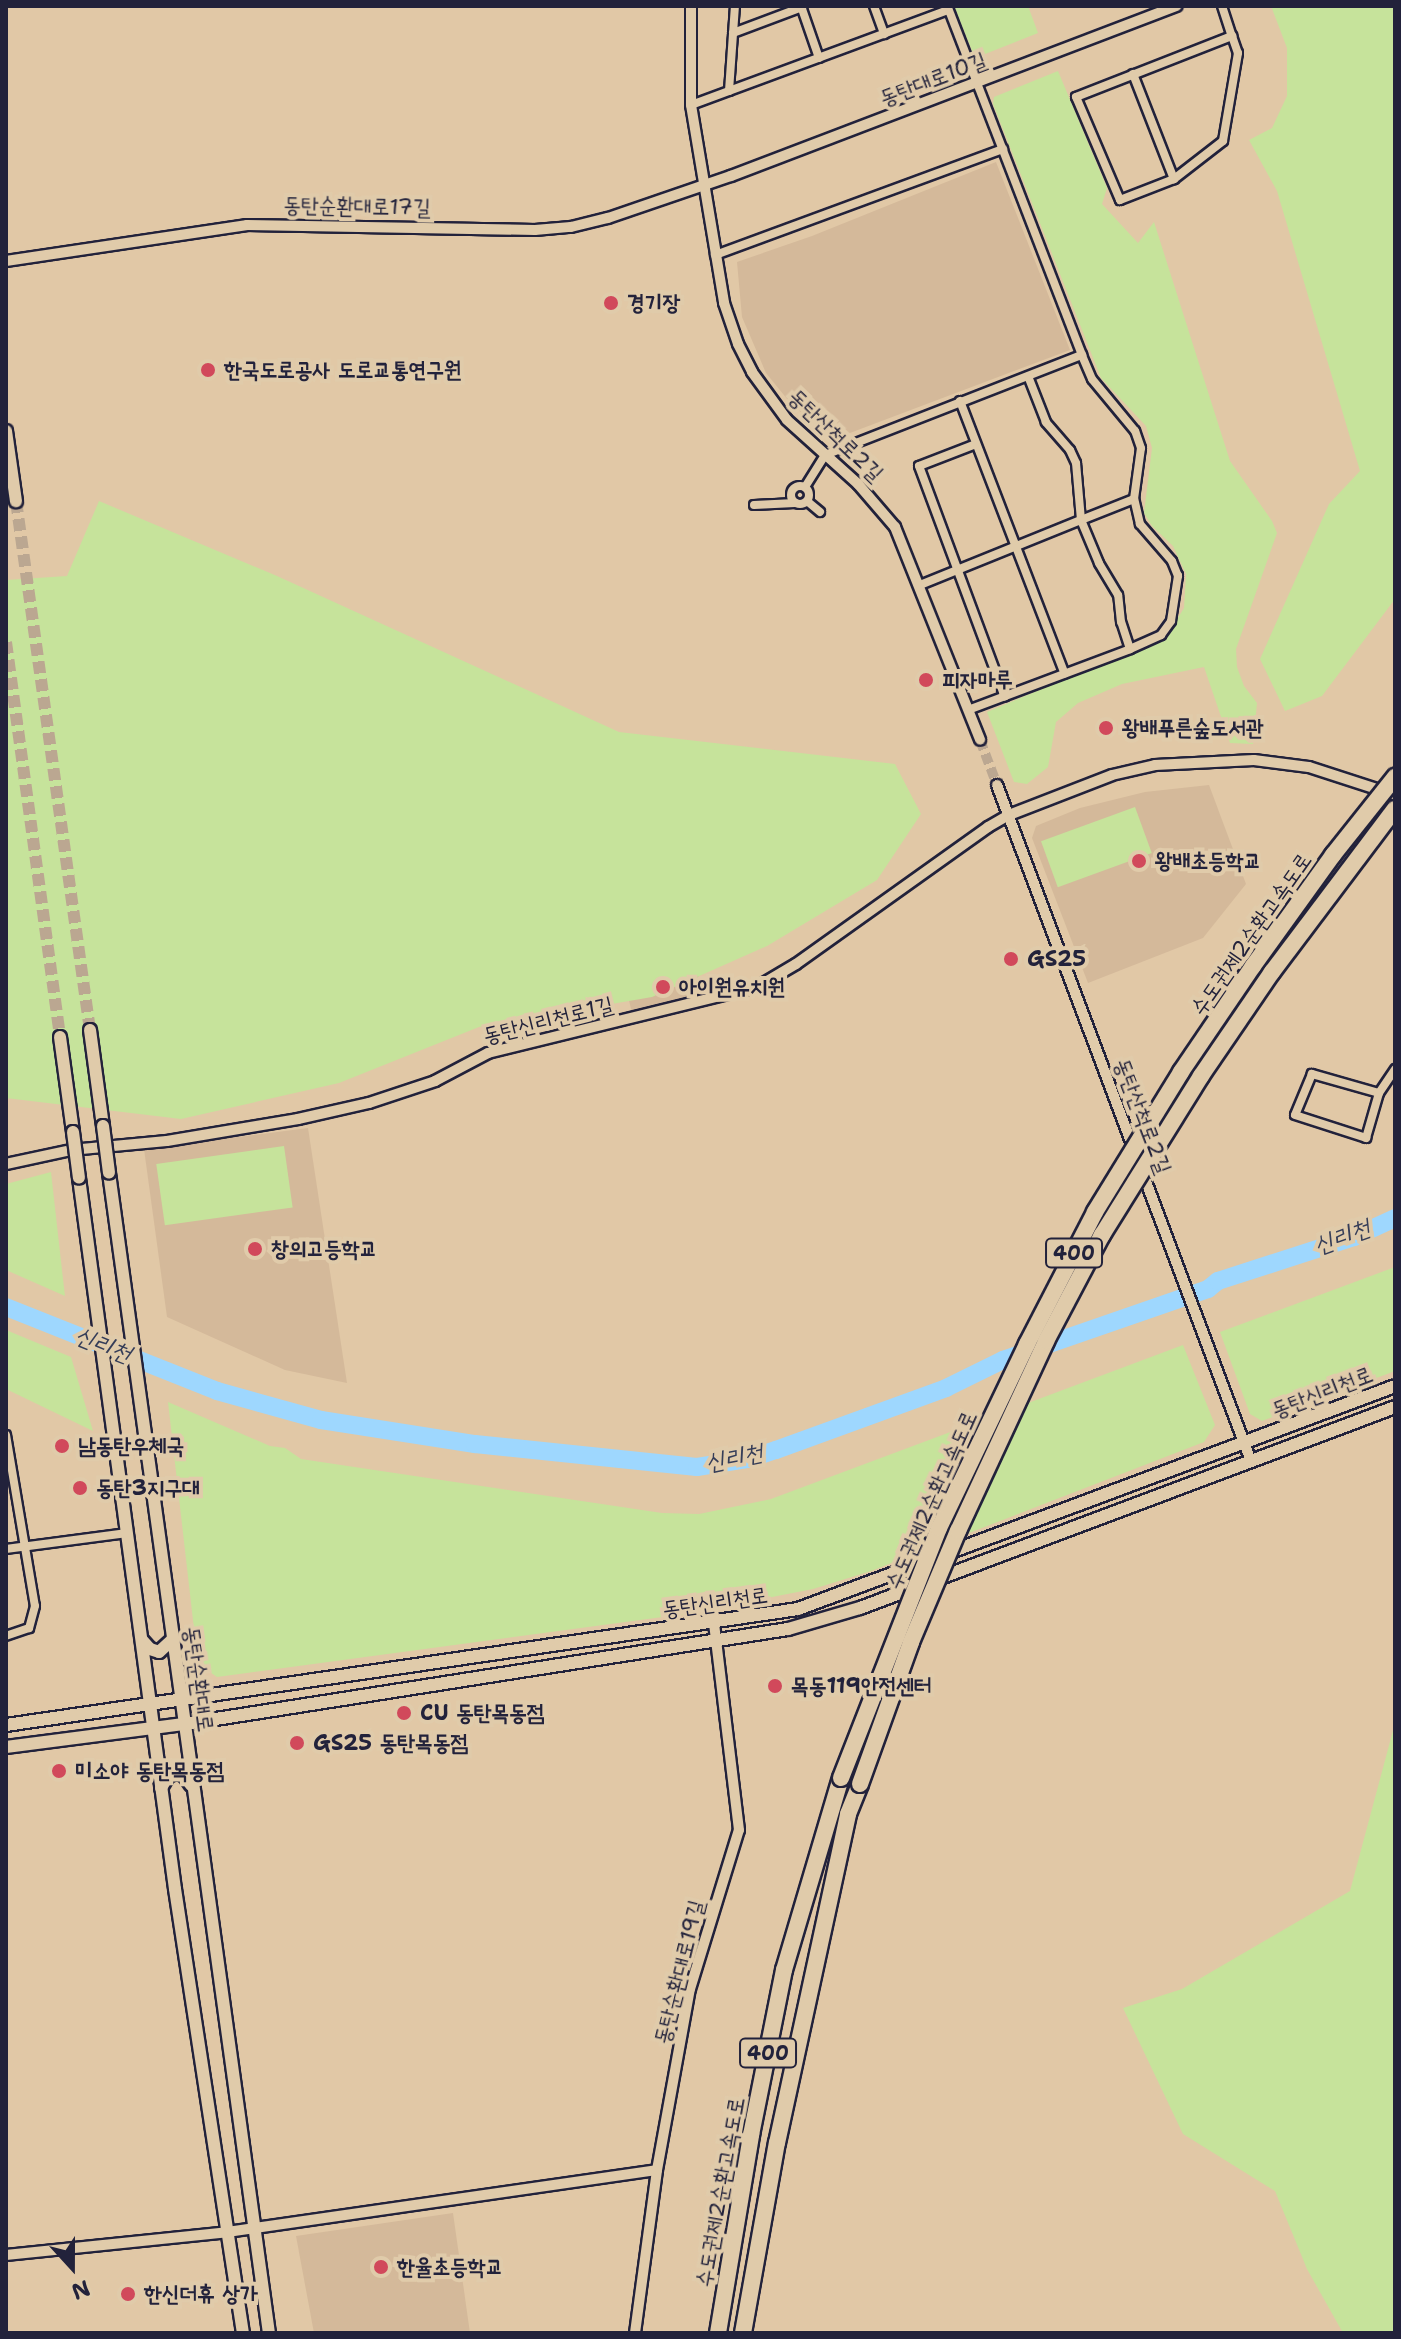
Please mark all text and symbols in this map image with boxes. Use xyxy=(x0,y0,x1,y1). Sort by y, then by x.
street label: 동탄대로10길 xyxy=(876,47,990,111)
street label: 동탄순환대로17길 xyxy=(283,192,431,220)
place label: 경기장 xyxy=(627,290,680,316)
marker: 경기장 xyxy=(602,294,620,312)
place label: 한국도로공사 도로교통연구원 xyxy=(224,357,462,383)
marker: 한국도로공사 도로교통연구원 xyxy=(199,361,217,379)
street label: 동탄산척로2길 xyxy=(783,383,889,487)
place label: 피자마루 xyxy=(942,667,1013,693)
marker: 피자마루 xyxy=(917,671,935,689)
place label: 왕배푸른숲도서관 xyxy=(1122,715,1264,741)
marker: 왕배푸른숲도서관 xyxy=(1097,719,1115,737)
place label: 왕배초등학교 xyxy=(1155,848,1261,874)
street label: 수도권제2순환고속도로 xyxy=(1185,848,1317,1020)
marker: 왕배초등학교 xyxy=(1130,852,1148,870)
place label: GS25 xyxy=(1027,946,1086,972)
marker: GS25 xyxy=(1002,950,1020,968)
place label: 아이원유치원 xyxy=(679,974,785,1000)
marker: 아이원유치원 xyxy=(654,978,672,996)
street label: 동탄신리천로1길 xyxy=(480,991,616,1049)
street label: 동탄산척로2길 xyxy=(1109,1054,1177,1178)
water label: 신리천 xyxy=(1310,1214,1374,1260)
place label: 창의고등학교 xyxy=(271,1236,377,1262)
road number: 400 xyxy=(1044,1237,1104,1269)
marker: 창의고등학교 xyxy=(246,1240,264,1258)
water label: 신리천 xyxy=(71,1321,135,1369)
street label: 동탄신리천로 xyxy=(1268,1361,1376,1423)
street label: 수도권제2순환고속도로 xyxy=(880,1407,982,1593)
place label: 남동탄우체국 xyxy=(78,1433,184,1459)
marker: 남동탄우체국 xyxy=(53,1437,71,1455)
water label: 신리천 xyxy=(703,1438,765,1478)
place label: 동탄3지구대 xyxy=(96,1475,200,1501)
marker: 동탄3지구대 xyxy=(71,1479,89,1497)
street label: 동탄신리천로 xyxy=(661,1582,769,1622)
street label: 동탄순환대로 xyxy=(179,1625,219,1733)
place label: 목동119안전센터 xyxy=(791,1673,932,1699)
marker: 목동119안전센터 xyxy=(766,1677,784,1695)
place label: CU 동탄목동점 xyxy=(420,1700,545,1726)
marker: CU 동탄목동점 xyxy=(395,1704,413,1722)
place label: GS25 동탄목동점 xyxy=(313,1730,468,1756)
marker: GS25 동탄목동점 xyxy=(288,1734,306,1752)
place label: 미소야 동탄목동점 xyxy=(75,1758,224,1784)
marker: 미소야 동탄목동점 xyxy=(50,1762,68,1780)
street label: 동탄순환대로19길 xyxy=(648,1897,710,2047)
road number: 400 xyxy=(738,2037,798,2069)
street label: 수도권제2순환고속도로 xyxy=(690,2095,750,2289)
north arrow xyxy=(32,2227,112,2307)
place label: 한율초등학교 xyxy=(397,2254,503,2280)
marker: 한율초등학교 xyxy=(372,2258,390,2276)
text: N xyxy=(67,2273,94,2307)
place label: 한신더휴 상가 xyxy=(144,2281,258,2307)
marker: 한신더휴 상가 xyxy=(119,2285,137,2303)

